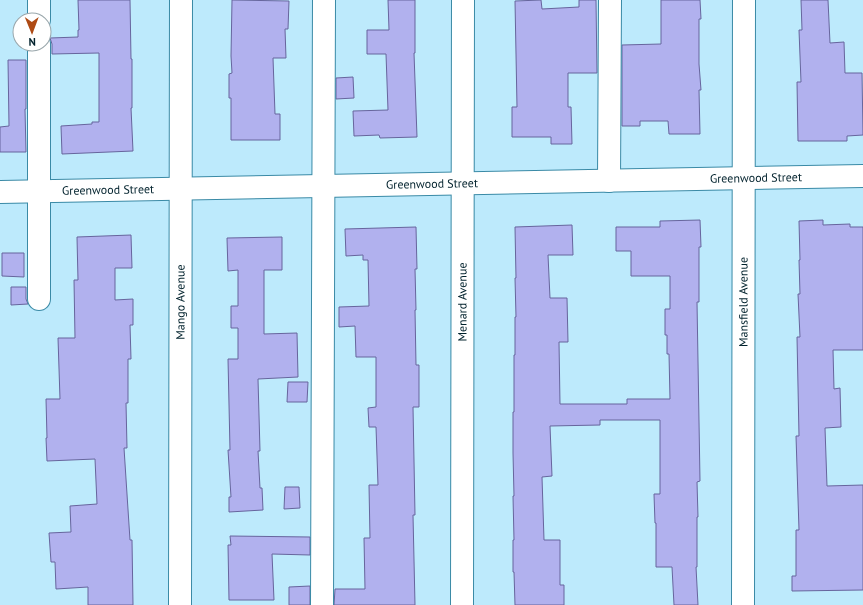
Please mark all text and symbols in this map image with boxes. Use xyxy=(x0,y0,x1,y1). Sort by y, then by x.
north arrow xyxy=(12,12,52,52)
text: N xyxy=(28,35,36,49)
street label: Greenwood Street xyxy=(710,169,802,186)
street label: Greenwood Street xyxy=(386,175,478,192)
street label: Greenwood Street xyxy=(62,181,154,198)
street label: Mansfield Avenue xyxy=(735,257,751,347)
street label: Menard Avenue xyxy=(454,262,470,342)
street label: Mango Avenue xyxy=(172,264,188,340)

